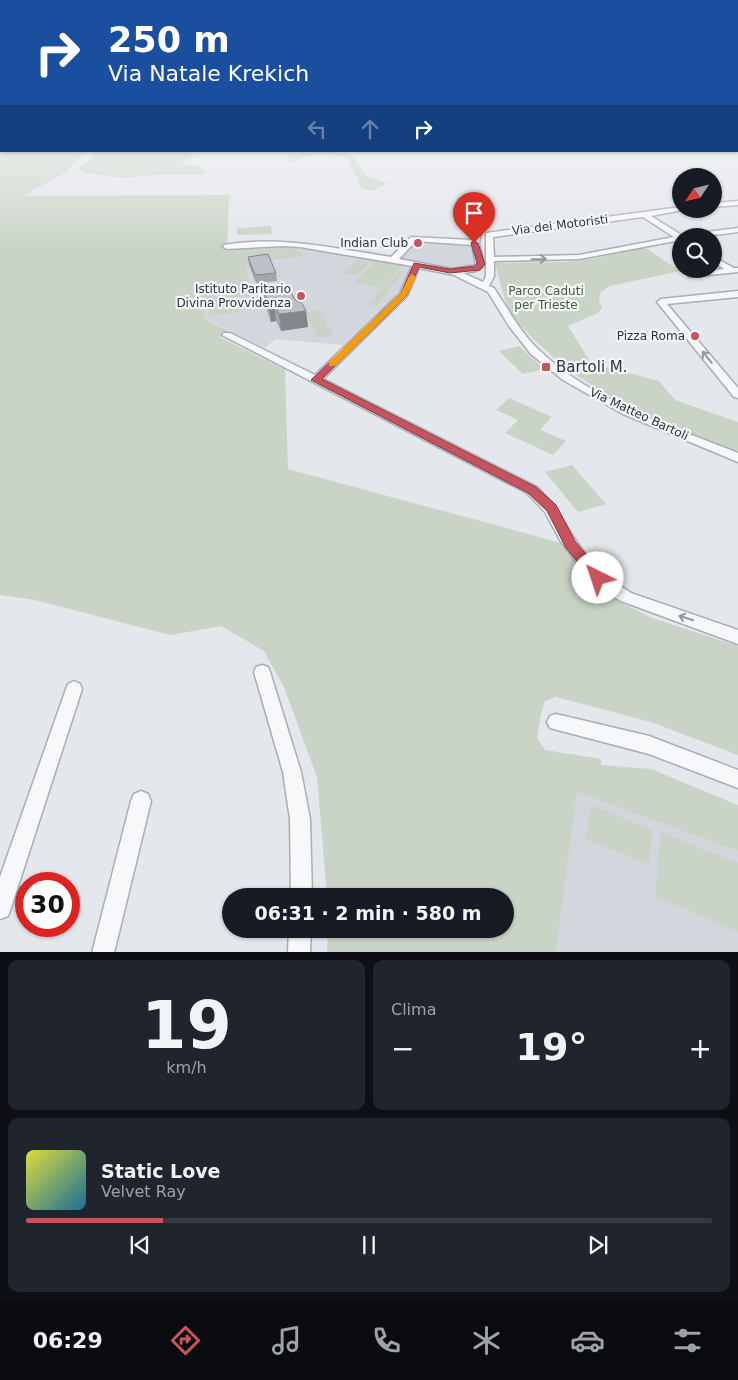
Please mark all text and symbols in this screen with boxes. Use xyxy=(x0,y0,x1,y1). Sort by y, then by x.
icon: right xyxy=(25,20,90,85)
text: 250 m xyxy=(108,20,230,60)
text: Via Natale Krekich xyxy=(108,61,309,86)
icon: left xyxy=(303,115,331,143)
icon: ahead xyxy=(356,115,384,143)
icon: right xyxy=(409,115,437,143)
north arrow xyxy=(672,168,722,218)
map controls xyxy=(672,168,722,278)
pin xyxy=(453,192,495,243)
icon: arrive xyxy=(460,199,488,227)
street label: Via dei Motoristi xyxy=(511,212,609,238)
button: search xyxy=(672,228,722,278)
place label: Indian Club xyxy=(340,236,408,250)
marker: Indian Club xyxy=(412,237,424,249)
one-way arrow xyxy=(530,254,547,264)
place label: Istituto Paritario Divina Provvidenza xyxy=(176,282,291,310)
park label: Parco Caduti per Trieste xyxy=(508,284,584,312)
marker: Istituto Paritario Divina Provvidenza xyxy=(295,290,307,302)
place label: Pizza Roma xyxy=(617,329,685,343)
marker: Pizza Roma xyxy=(689,330,701,342)
one-way arrow xyxy=(701,351,712,364)
place label: Bartoli M. xyxy=(556,358,628,376)
marker: Bartoli M. xyxy=(540,361,552,373)
street label: Via Matteo Bartoli xyxy=(587,385,691,443)
position arrow xyxy=(571,551,623,603)
one-way arrow xyxy=(678,613,694,622)
speed limit sign: 30 xyxy=(15,872,80,937)
text: 06:31 · 2 min · 580 m xyxy=(254,902,482,924)
text: 19 xyxy=(141,988,232,1063)
text: Clima xyxy=(391,1000,436,1019)
text: 19° xyxy=(516,1025,587,1069)
text: − xyxy=(391,1032,414,1065)
text: + xyxy=(689,1032,712,1065)
text: km/h xyxy=(166,1058,207,1077)
text: Static Love xyxy=(101,1160,221,1182)
text: Velvet Ray xyxy=(101,1182,186,1201)
icon: previous xyxy=(126,1231,154,1259)
icon: pause xyxy=(355,1231,383,1259)
icon: next xyxy=(584,1231,612,1259)
icon: directions xyxy=(168,1323,203,1358)
icon: music xyxy=(269,1323,304,1358)
icon: phone xyxy=(369,1323,404,1358)
icon: climate xyxy=(469,1323,504,1358)
icon: car xyxy=(570,1323,605,1358)
icon: filters xyxy=(670,1323,705,1358)
text: 06:29 xyxy=(33,1328,103,1353)

